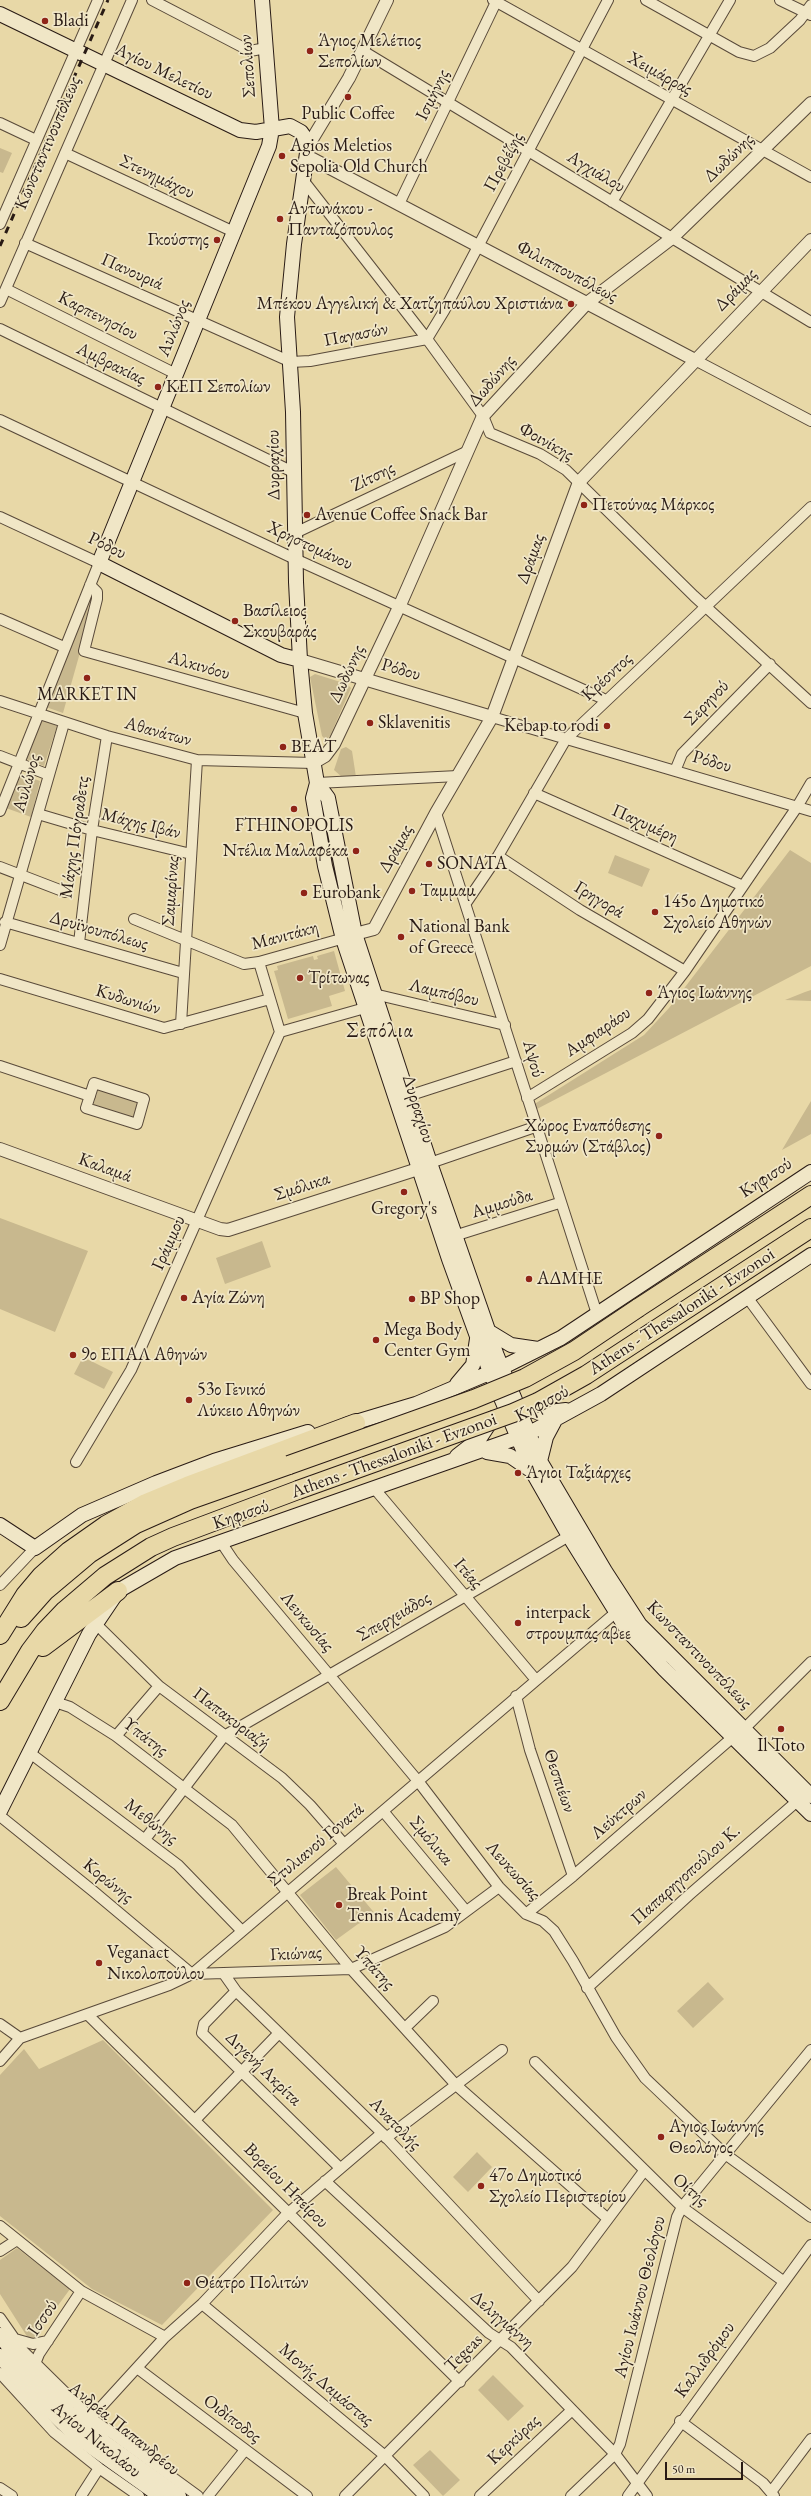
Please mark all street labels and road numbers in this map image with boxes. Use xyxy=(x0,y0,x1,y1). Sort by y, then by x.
street label: Σεπολίων xyxy=(235,34,261,98)
street label: Αγίου Μελετίου xyxy=(111,39,217,105)
street label: Χειμάρρας xyxy=(624,47,696,101)
street label: Ισμήνης xyxy=(411,66,455,124)
street label: Κωνσταντινουπόλεως xyxy=(10,73,86,213)
street label: Πρεβέζης xyxy=(479,129,529,195)
street label: Δωδώνης xyxy=(699,129,759,187)
street label: Αγχιάλου xyxy=(563,146,629,198)
street label: Στενημάχου xyxy=(116,150,198,204)
street label: Φιλιππουπόλεως xyxy=(513,236,621,308)
street label: Πανουριά xyxy=(98,249,166,295)
street label: Δράμας xyxy=(710,264,762,316)
street label: Καρπενησίου xyxy=(54,287,142,345)
street label: Αυλώνος xyxy=(153,296,195,360)
street label: Παγασών xyxy=(322,318,390,352)
street label: Αμβρακίας xyxy=(73,338,149,390)
street label: Δωδώνης xyxy=(464,351,520,411)
street label: Φοινίκης xyxy=(515,418,577,466)
street label: Δυρραχίου xyxy=(263,430,285,500)
street label: Ζίτσης xyxy=(348,457,398,497)
street label: Χρηστομάνου xyxy=(264,517,356,575)
street label: Ρόδου xyxy=(84,528,130,564)
street label: Δράμας xyxy=(512,531,550,587)
street label: Δωδώνης xyxy=(324,641,370,707)
street label: Αλκινόου xyxy=(166,647,232,685)
street label: Κρέοντος xyxy=(577,648,637,706)
street label: Ρόδου xyxy=(379,654,423,686)
street label: Σερηνού xyxy=(680,676,734,730)
street label: Αθανάτων xyxy=(122,713,194,751)
street label: Ρόδου xyxy=(690,746,734,778)
street label: Αυλώνος xyxy=(8,751,46,815)
street label: Μάχης Πόγραδετς xyxy=(56,775,94,899)
street label: Παχυμέρη xyxy=(608,800,682,848)
street label: Μάχης Ιβάν xyxy=(99,804,183,844)
street label: Δράμας xyxy=(374,821,418,877)
street label: Σαμαρίνας xyxy=(158,855,184,927)
street label: Γρηγορά xyxy=(570,877,628,923)
street label: Δρυϊνουπόλεως xyxy=(47,907,151,955)
street label: Μανιτάκη xyxy=(249,917,321,955)
street label: Λαμπόβου xyxy=(407,974,481,1012)
street label: Κυδωνιών xyxy=(93,980,163,1020)
street label: Αμφιαράου xyxy=(561,1002,635,1062)
street label: Αψού xyxy=(517,1038,549,1080)
street label: Δυρραχίου xyxy=(397,1072,439,1146)
street label: Καλαμά xyxy=(76,1148,134,1188)
street label: Κηφισού xyxy=(736,1153,796,1203)
street label: Σμόλικα xyxy=(272,1168,332,1206)
street label: Αμμούδα xyxy=(469,1185,535,1223)
street label: Γράμμου xyxy=(147,1212,191,1274)
street label: Athens - Thessaloniki - Evzonoi xyxy=(585,1244,779,1380)
street label: Κηφισού xyxy=(511,1381,573,1427)
street label: Athens - Thessaloniki - Evzonoi xyxy=(288,1409,500,1503)
street label: Κηφισού xyxy=(210,1495,272,1535)
street label: Ιτέας xyxy=(449,1554,487,1594)
street label: Λευκωσίας xyxy=(276,1587,338,1657)
street label: Σπερχειάδος xyxy=(353,1587,435,1647)
street label: Κωνσταντινουπόλεως xyxy=(642,1596,756,1714)
street label: Παπακυριαζή xyxy=(188,1683,274,1755)
street label: Υπάτης xyxy=(118,1713,172,1761)
street label: Θεσπιέων xyxy=(538,1746,580,1816)
street label: Λεύκτρων xyxy=(587,1784,651,1844)
street label: Μεθώνης xyxy=(120,1794,182,1850)
street label: Στυλιανού Γονατά xyxy=(264,1799,368,1891)
street label: Σμόλικα xyxy=(404,1812,458,1870)
street label: Παπαρηγοπούλου Κ. xyxy=(627,1820,745,1930)
street label: Λευκωσίας xyxy=(481,1837,545,1905)
street label: Κορώνης xyxy=(78,1854,138,1908)
street label: Γκιώνας xyxy=(269,1942,323,1966)
street label: Υπάτης xyxy=(349,1942,399,1994)
street label: Διγενή Ακρίτα xyxy=(220,2027,306,2111)
street label: Ανατολής xyxy=(365,2093,425,2155)
street label: Βορείου Ηπείρου xyxy=(239,2139,333,2233)
street label: Οίτης xyxy=(668,2169,712,2211)
street label: Αγίου Ιωάννου Θεολόγου xyxy=(609,2214,671,2380)
street label: Δεληγιάννη xyxy=(466,2286,538,2354)
street label: Ισσού xyxy=(23,2296,63,2340)
street label: Καλλιδρόμου xyxy=(670,2318,740,2402)
street label: Tegeas xyxy=(440,2329,488,2377)
street label: Μονής Δαμάστας xyxy=(274,2339,378,2431)
street label: Ανδρέα Παπανδρέου xyxy=(64,2378,184,2480)
street label: Οιδίποδος xyxy=(199,2390,265,2448)
street label: Αγίου Νικολάου xyxy=(47,2397,145,2483)
street label: Κερκύρας xyxy=(483,2410,545,2470)

